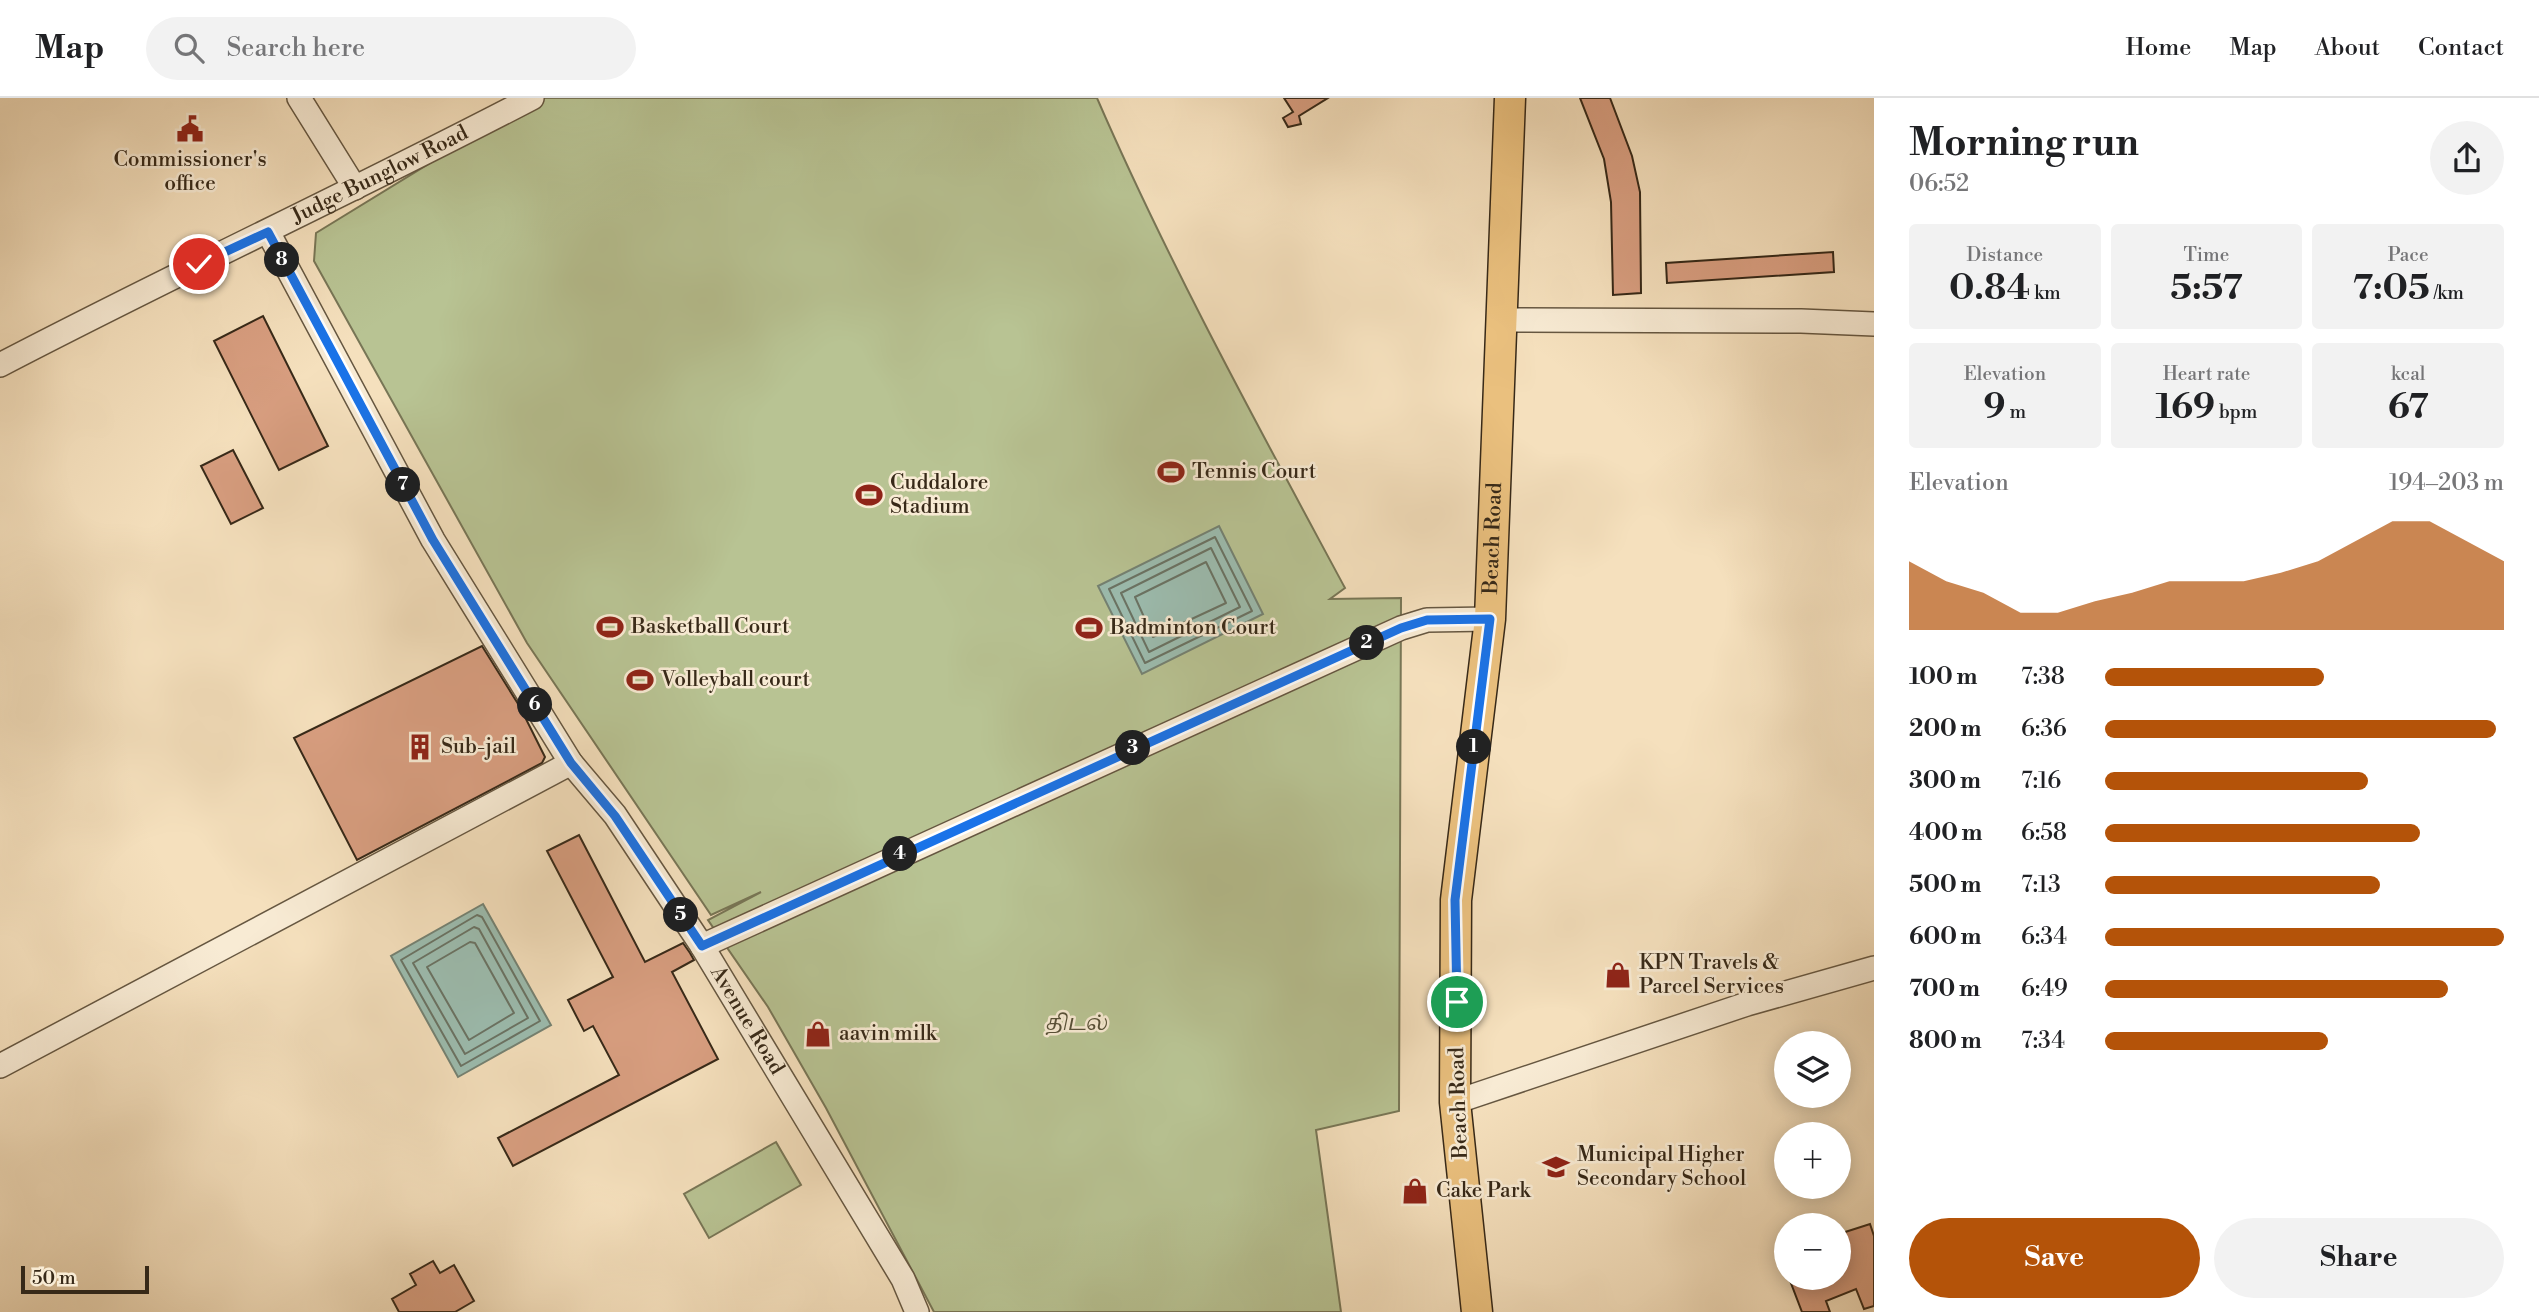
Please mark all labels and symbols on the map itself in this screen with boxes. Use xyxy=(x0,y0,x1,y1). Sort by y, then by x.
public building icon: Commissioner's office xyxy=(175,114,205,144)
street label: Judge Bunglow Road xyxy=(287,120,473,230)
place label: Commissioner's office xyxy=(113,147,267,197)
pin xyxy=(169,234,229,294)
pin: 8 xyxy=(264,242,300,278)
sports icon: Tennis Court xyxy=(1156,457,1186,487)
place label: Tennis Court xyxy=(1192,459,1317,485)
pin: 7 xyxy=(386,468,420,502)
place label: Cuddalore Stadium xyxy=(890,470,988,520)
sports icon: Cuddalore Stadium xyxy=(854,480,884,510)
street label: Beach Road xyxy=(1478,482,1508,596)
sports icon: Basketball Court xyxy=(595,612,625,642)
sports icon: Badminton Court xyxy=(1074,613,1104,643)
place label: Basketball Court xyxy=(630,614,790,640)
place label: Badminton Court xyxy=(1109,615,1277,641)
pin: 2 xyxy=(1350,626,1384,660)
sports icon: Volleyball court xyxy=(625,665,655,695)
place label: Volleyball court xyxy=(660,667,810,693)
pin: 6 xyxy=(518,688,552,722)
pin: 3 xyxy=(1116,730,1150,766)
pin: 1 xyxy=(1456,730,1492,764)
building icon: Sub-jail xyxy=(405,732,435,762)
place label: Sub-jail xyxy=(441,734,516,760)
pin: 4 xyxy=(883,836,918,872)
pin: 5 xyxy=(664,898,698,932)
place label: KPN Travels & Parcel Services xyxy=(1639,950,1784,1000)
shop icon: KPN Travels & Parcel Services xyxy=(1603,960,1633,990)
street label: Avenue Road xyxy=(704,961,790,1080)
pin xyxy=(1427,972,1487,1032)
park label: திடல் xyxy=(1045,1011,1108,1037)
shop icon: aavin milk xyxy=(803,1019,833,1049)
place label: aavin milk xyxy=(839,1021,938,1047)
street label: Beach Road xyxy=(1444,1047,1474,1160)
place label: Municipal Higher Secondary School xyxy=(1577,1142,1746,1192)
school or university icon: Municipal Higher Secondary School xyxy=(1541,1152,1571,1182)
shop icon: Cake Park xyxy=(1400,1176,1430,1206)
place label: Cake Park xyxy=(1436,1178,1531,1204)
scale bar xyxy=(21,1263,149,1295)

